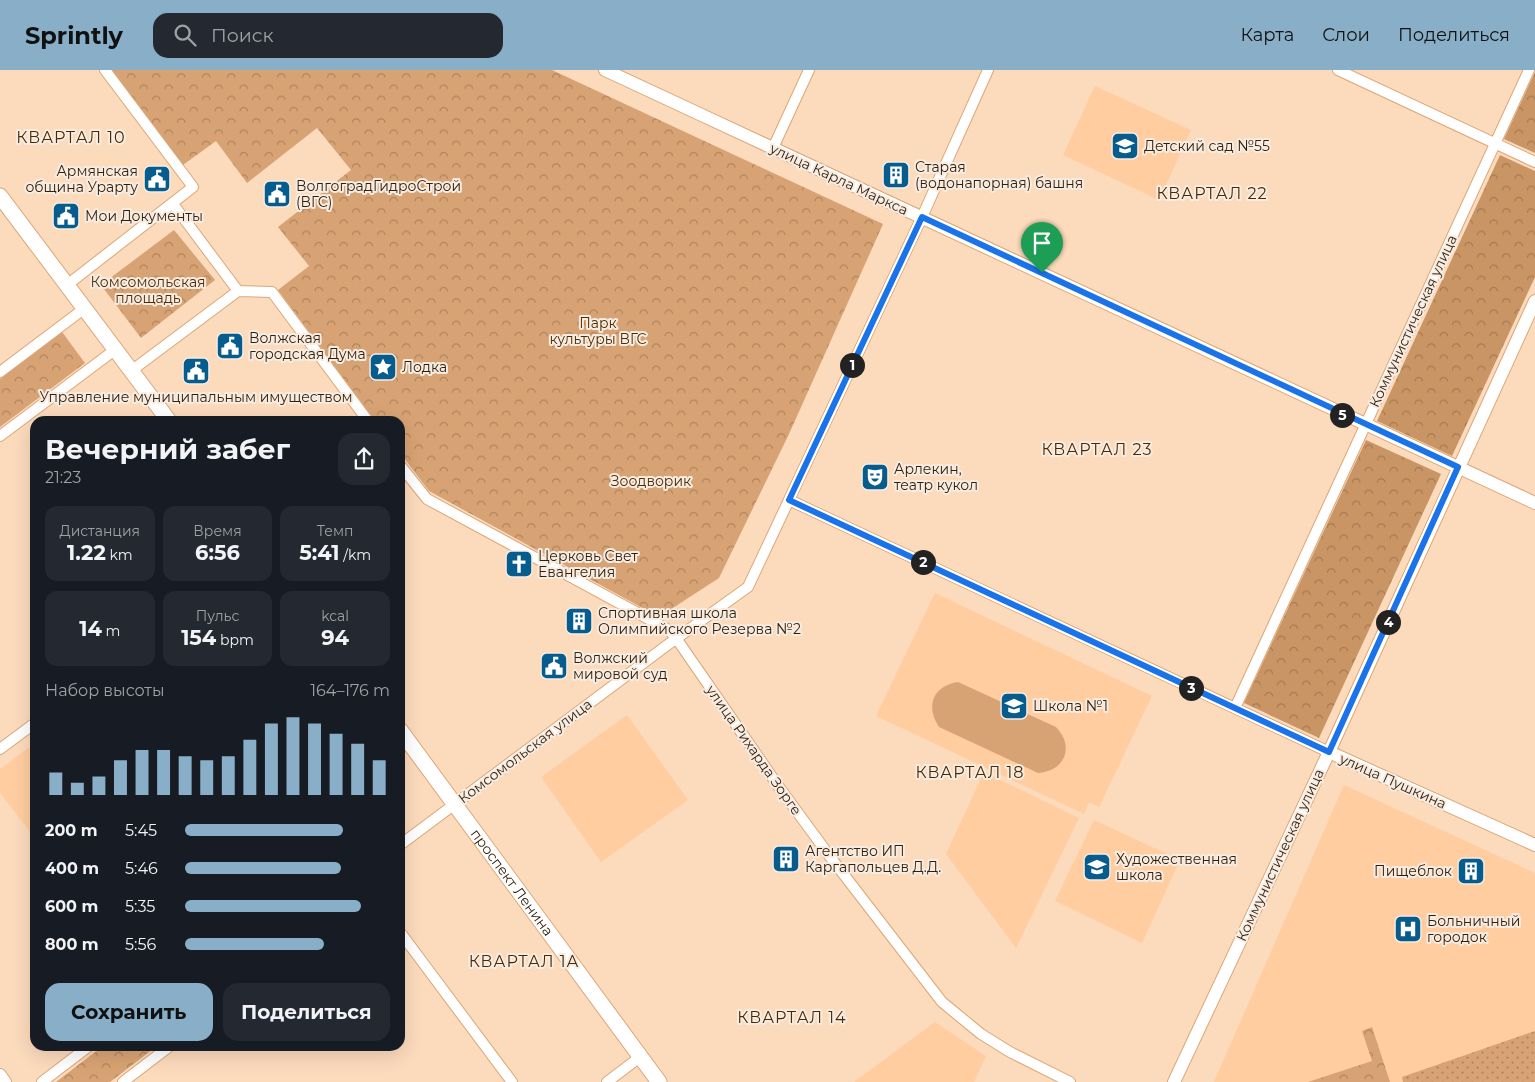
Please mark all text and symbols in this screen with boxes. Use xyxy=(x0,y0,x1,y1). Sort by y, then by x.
search box xyxy=(153,13,503,58)
text: Sprintly xyxy=(25,21,123,50)
icon: search xyxy=(171,21,199,49)
text: Поиск xyxy=(211,24,274,47)
text: Карта xyxy=(1240,24,1294,46)
text: Слои xyxy=(1322,24,1370,46)
text: Поделиться xyxy=(1398,24,1510,46)
district label: КВАРТАЛ 10 xyxy=(16,128,126,147)
school or university icon: Детский сад №55 xyxy=(1110,131,1140,161)
place label: Детский сад №55 xyxy=(1144,137,1270,155)
street label: улица Карла Маркса xyxy=(766,139,911,219)
place label: Старая (водонапорная) башня xyxy=(915,158,1083,192)
building icon: Старая (водонапорная) башня xyxy=(881,160,911,190)
place label: Армянская община Урарту xyxy=(25,162,138,196)
public building icon: Армянская община Урарту xyxy=(142,164,172,194)
place label: ВолгоградГидроСтрой (ВГС) xyxy=(296,177,461,211)
public building icon: ВолгоградГидроСтрой (ВГС) xyxy=(262,179,292,209)
district label: КВАРТАЛ 22 xyxy=(1156,184,1268,203)
public building icon: Мои Документы xyxy=(51,201,81,231)
place label: Мои Документы xyxy=(85,207,203,225)
pin xyxy=(1021,222,1063,273)
icon: arrive xyxy=(1028,229,1056,257)
street label: Коммунистическая улица xyxy=(1365,232,1461,410)
park label: Комсомольская площадь xyxy=(90,273,206,307)
park label: Парк культуры ВГС xyxy=(549,314,647,348)
place label: Волжская городская Дума xyxy=(249,329,366,363)
public building icon: Волжская городская Дума xyxy=(215,331,245,361)
place icon: Лодка xyxy=(368,352,398,382)
pin: 1 xyxy=(840,352,864,378)
public building icon: Управление муниципальным имуществом xyxy=(181,356,211,386)
text: 1 xyxy=(850,356,855,374)
place label: Лодка xyxy=(402,358,447,376)
place label: Управление муниципальным имуществом xyxy=(39,388,353,406)
pin: 5 xyxy=(1330,402,1354,428)
text: 5 xyxy=(1338,406,1347,424)
text: Вечерний забег xyxy=(45,432,290,466)
button: share xyxy=(338,433,390,485)
district label: КВАРТАЛ 23 xyxy=(1041,440,1153,459)
place label: Арлекин, театр кукол xyxy=(894,460,978,494)
theatre icon: Арлекин, театр кукол xyxy=(860,462,890,492)
text: 21:23 xyxy=(45,468,81,487)
park label: Зоодворик xyxy=(611,472,691,490)
text: Дистанция xyxy=(60,522,140,540)
text: Время xyxy=(193,522,242,540)
text: Темп xyxy=(317,522,353,540)
text: 1.22 xyxy=(67,540,106,565)
text: 6:56 xyxy=(195,540,240,565)
text: 5:41 xyxy=(299,540,339,565)
text: km xyxy=(106,546,133,564)
text: /km xyxy=(339,546,371,564)
place label: Церковь Свет Евангелия xyxy=(538,547,638,581)
church icon: Церковь Свет Евангелия xyxy=(504,549,534,579)
pin: 2 xyxy=(910,550,936,574)
text: 2 xyxy=(919,553,928,571)
place label: Спортивная школа Олимпийского Резерва №2 xyxy=(598,604,801,638)
building icon: Спортивная школа Олимпийского Резерва №2 xyxy=(564,606,594,636)
text: Пульс xyxy=(196,607,239,625)
text: kcal xyxy=(321,607,349,625)
pin: 4 xyxy=(1376,610,1400,634)
text: 4 xyxy=(1384,613,1393,631)
text: 14 xyxy=(79,616,102,641)
text: m xyxy=(102,622,120,640)
text: 154 xyxy=(181,625,216,650)
text: 94 xyxy=(321,625,349,650)
text: bpm xyxy=(216,631,254,649)
place label: Волжский мировой суд xyxy=(573,649,667,683)
public building icon: Волжский мировой суд xyxy=(539,651,569,681)
pin: 3 xyxy=(1178,676,1204,700)
text: 3 xyxy=(1187,679,1196,697)
text: Набор высоты xyxy=(45,681,165,700)
text: 164–176 m xyxy=(310,681,390,700)
street label: улица Рихарда Зорге xyxy=(702,681,806,819)
school or university icon: Школа №1 xyxy=(999,691,1029,721)
street label: Комсомольская улица xyxy=(455,695,595,807)
place label: Школа №1 xyxy=(1033,697,1108,715)
street label: улица Пушкина xyxy=(1336,749,1449,813)
district label: КВАРТАЛ 18 xyxy=(916,763,1024,782)
street label: Коммунистическая улица xyxy=(1232,766,1328,944)
text: 200 m xyxy=(45,821,97,840)
text: 5:45 xyxy=(125,821,157,840)
street label: проспект Ленина xyxy=(467,825,557,939)
place label: Агентство ИП Каргапольцев Д.Д. xyxy=(805,842,941,876)
building icon: Агентство ИП Каргапольцев Д.Д. xyxy=(771,844,801,874)
place label: Художественная школа xyxy=(1116,850,1237,884)
school or university icon: Художественная школа xyxy=(1082,852,1112,882)
building icon: Пищеблок xyxy=(1456,856,1486,886)
text: 400 m xyxy=(45,859,99,878)
text: 5:46 xyxy=(125,859,158,878)
place label: Пищеблок xyxy=(1374,862,1452,880)
text: 600 m xyxy=(45,897,98,916)
text: 5:35 xyxy=(125,897,155,916)
place label: Больничный городок xyxy=(1427,912,1520,946)
hospital icon: Больничный городок xyxy=(1393,914,1423,944)
text: 800 m xyxy=(45,935,99,954)
text: 5:56 xyxy=(125,935,156,954)
district label: КВАРТАЛ 1А xyxy=(469,952,579,971)
button: Сохранить xyxy=(45,983,213,1041)
button: Поделиться xyxy=(223,983,390,1041)
district label: КВАРТАЛ 14 xyxy=(737,1008,847,1027)

